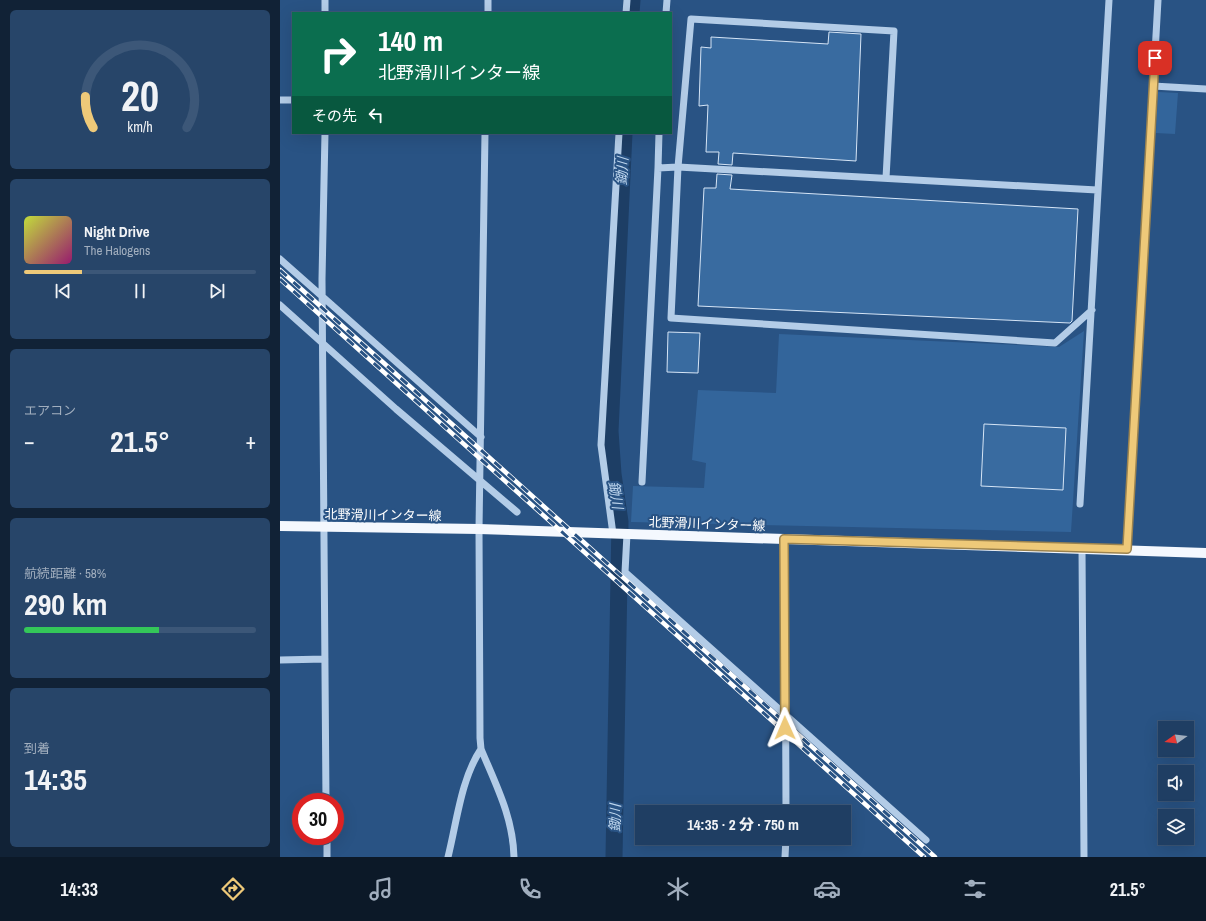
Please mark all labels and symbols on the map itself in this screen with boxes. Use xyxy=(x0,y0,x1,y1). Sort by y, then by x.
pin xyxy=(1138,41,1172,75)
water label: 鋤川 xyxy=(612,155,632,185)
water label: 鋤川 xyxy=(605,480,627,512)
street label: 北野滑川インター線 xyxy=(324,505,442,525)
street label: 北野滑川インター線 xyxy=(648,513,766,535)
position arrow xyxy=(764,707,806,749)
north arrow xyxy=(1158,721,1194,757)
speed limit sign: 30 xyxy=(292,793,344,845)
water label: 鋤川 xyxy=(606,802,624,832)

